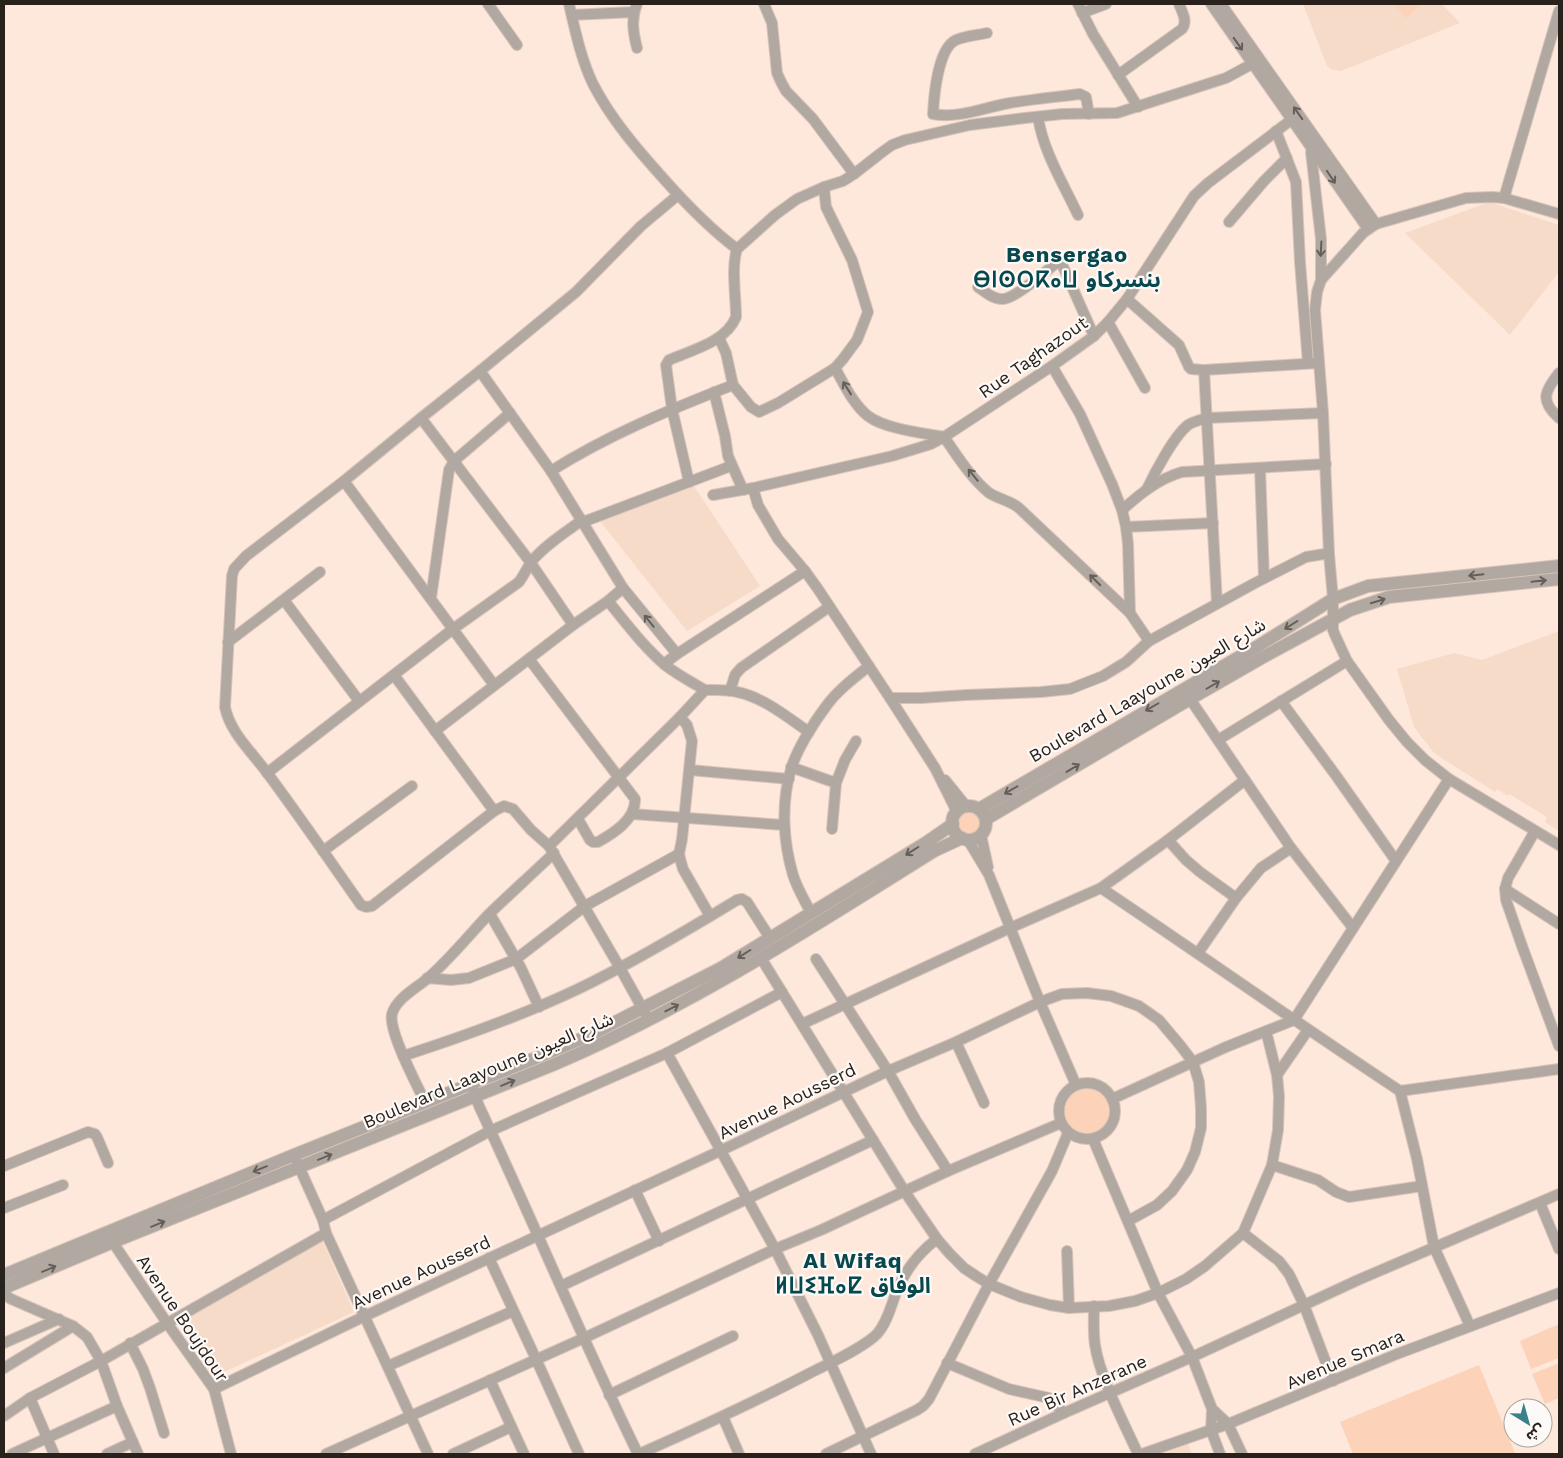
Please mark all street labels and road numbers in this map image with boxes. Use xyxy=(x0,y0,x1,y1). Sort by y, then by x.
street label: Rue Taghazout xyxy=(975,311,1092,402)
street label: Boulevard Laayoune شارع العيون xyxy=(1025,613,1271,770)
street label: Boulevard Laayoune شارع العيون xyxy=(360,1008,618,1136)
street label: Avenue Aousserd xyxy=(715,1059,859,1143)
street label: Avenue Aousserd xyxy=(348,1231,494,1313)
street label: Avenue Boujdour xyxy=(133,1250,233,1386)
street label: Avenue Smara xyxy=(1283,1325,1407,1393)
street label: Rue Bir Anzerane xyxy=(1004,1350,1150,1430)

